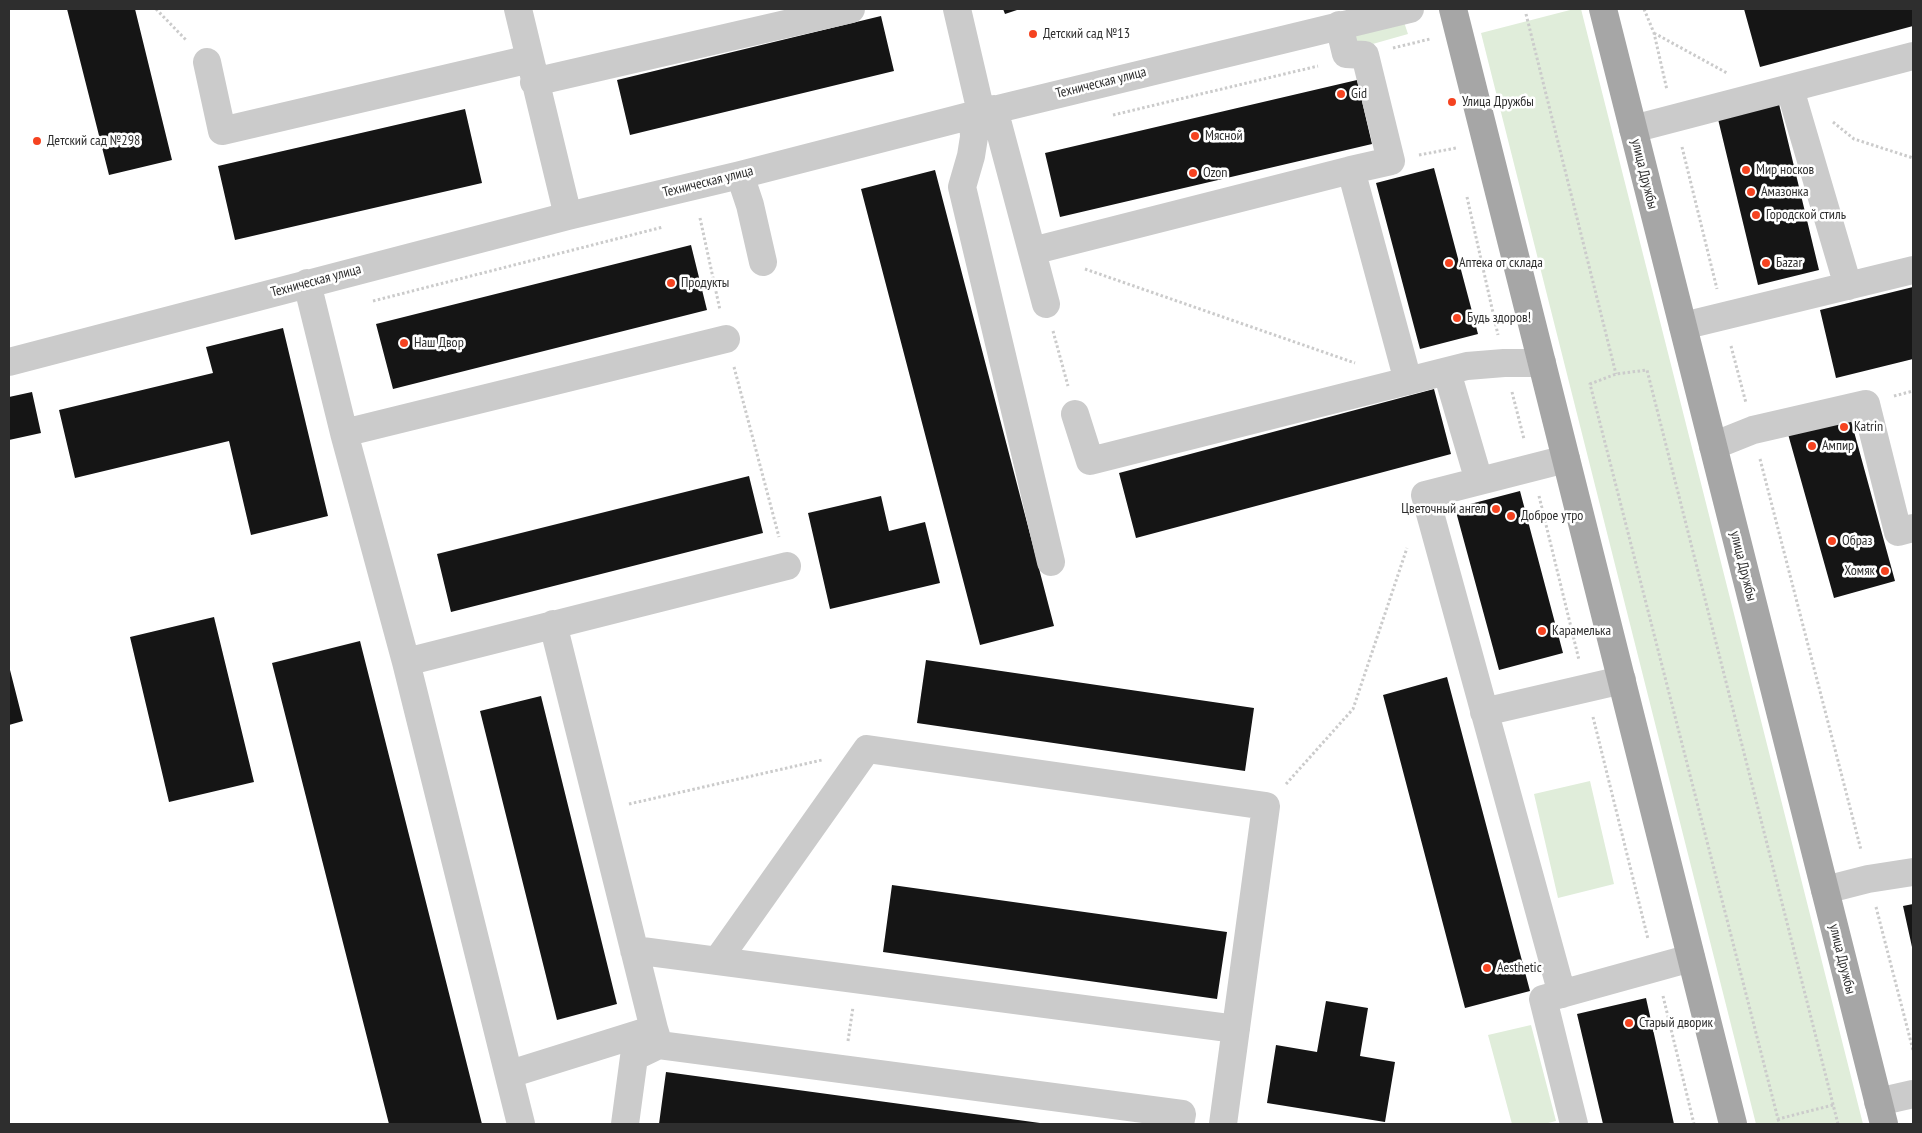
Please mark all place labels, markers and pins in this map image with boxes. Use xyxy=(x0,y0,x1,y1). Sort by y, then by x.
place label: Детский сад №13 xyxy=(1043,26,1130,42)
marker: Детский сад №13 xyxy=(1027,28,1039,40)
place label: Gid xyxy=(1351,86,1367,102)
marker: Gid xyxy=(1335,88,1347,100)
place label: Улица Дружбы xyxy=(1462,94,1534,110)
marker: Улица Дружбы xyxy=(1446,96,1458,108)
place label: Мясной xyxy=(1205,128,1243,144)
marker: Мясной xyxy=(1189,130,1201,142)
place label: Детский сад №298 xyxy=(47,133,140,149)
marker: Детский сад №298 xyxy=(31,135,43,147)
place label: Мир носков xyxy=(1756,162,1814,178)
marker: Мир носков xyxy=(1740,164,1752,176)
place label: Ozon xyxy=(1203,165,1228,181)
marker: Ozon xyxy=(1187,167,1199,179)
place label: Амазонка xyxy=(1761,184,1809,200)
marker: Амазонка xyxy=(1745,186,1757,198)
place label: Городской стиль xyxy=(1766,207,1846,223)
marker: Городской стиль xyxy=(1750,209,1762,221)
place label: Аптека от склада xyxy=(1459,255,1543,271)
place label: Бazar xyxy=(1776,255,1802,271)
marker: Аптека от склада xyxy=(1443,257,1455,269)
marker: Бazar xyxy=(1760,257,1772,269)
place label: Продукты xyxy=(681,275,729,291)
marker: Продукты xyxy=(665,277,677,289)
place label: Будь здоров! xyxy=(1467,310,1531,326)
marker: Будь здоров! xyxy=(1451,312,1463,324)
place label: Наш Двор xyxy=(414,335,464,351)
marker: Наш Двор xyxy=(398,337,410,349)
place label: Katrin xyxy=(1854,419,1883,435)
marker: Katrin xyxy=(1838,421,1850,433)
place label: Ампир xyxy=(1822,438,1854,454)
marker: Ампир xyxy=(1806,440,1818,452)
place label: Цветочный ангел xyxy=(1401,501,1486,517)
marker: Цветочный ангел xyxy=(1490,503,1502,515)
place label: Доброе утро xyxy=(1521,508,1583,524)
marker: Доброе утро xyxy=(1505,510,1517,522)
place label: Образ xyxy=(1842,533,1872,549)
marker: Образ xyxy=(1826,535,1838,547)
place label: Хомяк xyxy=(1844,563,1875,579)
marker: Хомяк xyxy=(1879,565,1891,577)
place label: Карамелька xyxy=(1552,623,1611,639)
marker: Карамелька xyxy=(1536,625,1548,637)
place label: Aesthetic xyxy=(1497,960,1542,976)
marker: Aesthetic xyxy=(1481,962,1493,974)
place label: Старый дворик xyxy=(1639,1015,1713,1031)
marker: Старый дворик xyxy=(1623,1017,1635,1029)

